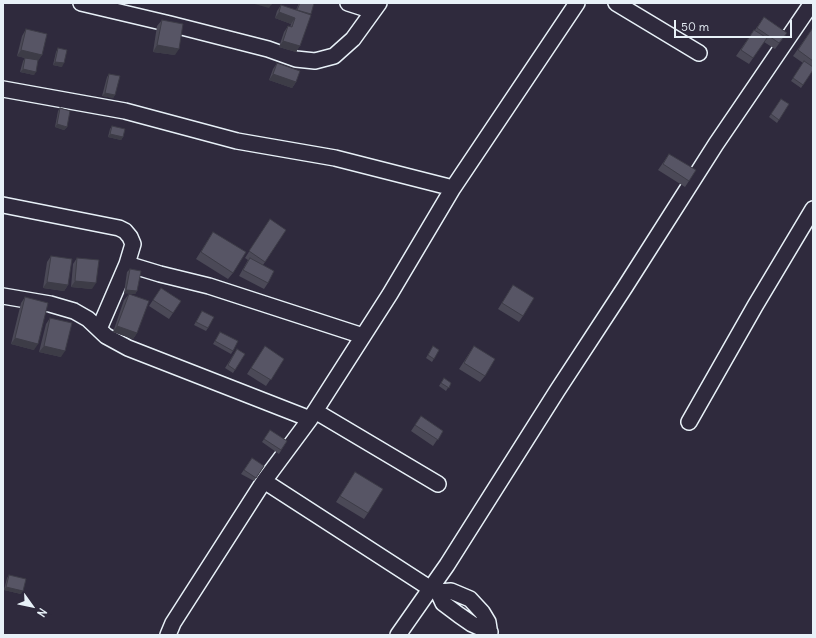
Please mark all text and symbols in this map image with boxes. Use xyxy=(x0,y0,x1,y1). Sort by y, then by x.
scale bar xyxy=(676,12,794,38)
text: 50 m xyxy=(681,19,709,34)
north arrow xyxy=(12,586,52,626)
text: N xyxy=(34,606,50,620)

